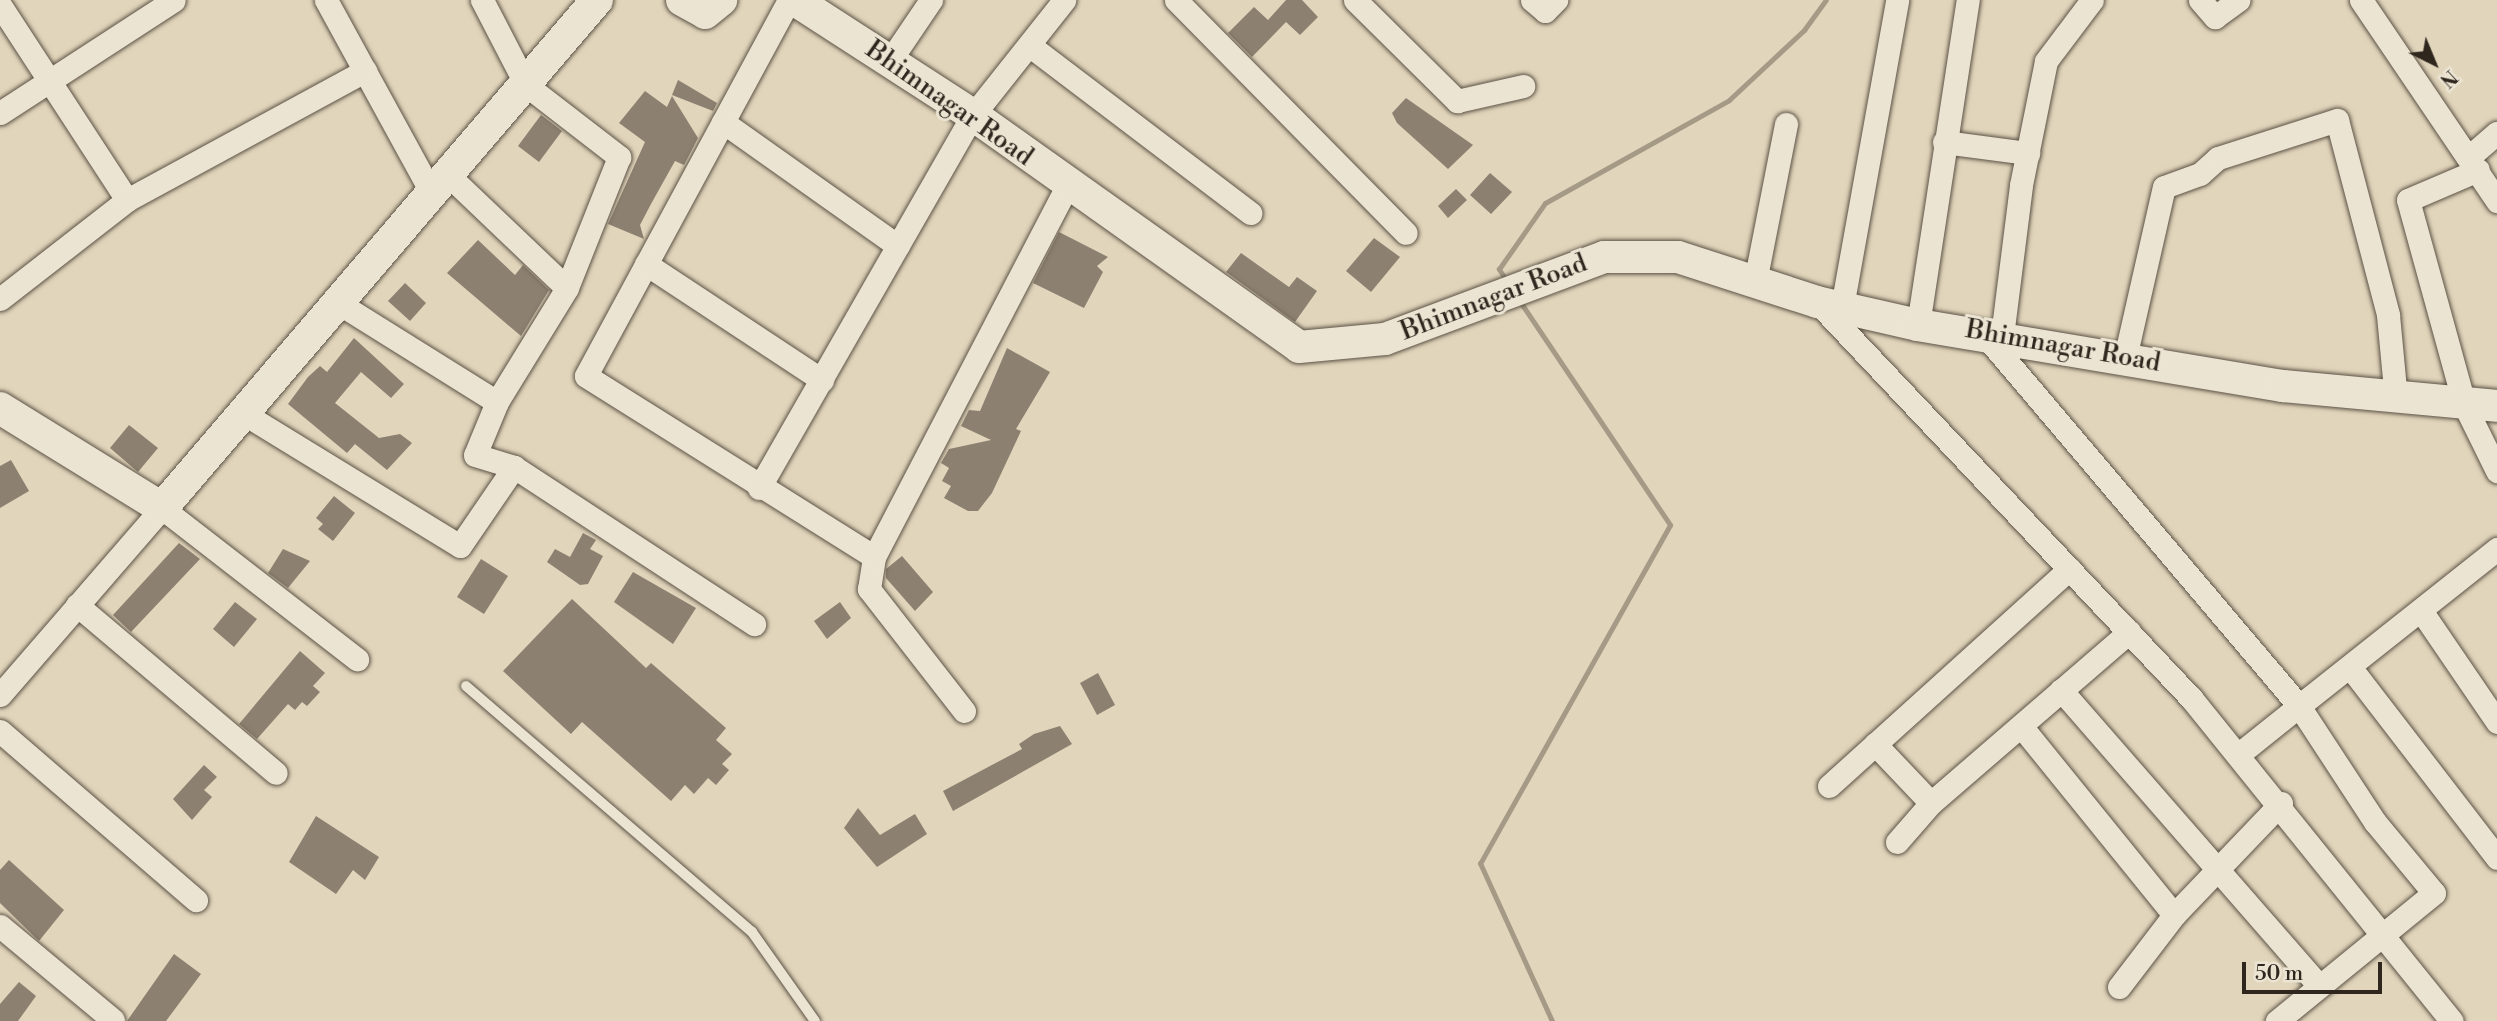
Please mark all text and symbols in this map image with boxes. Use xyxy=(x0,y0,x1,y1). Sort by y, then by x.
north arrow xyxy=(2399,28,2469,98)
street label: Bhimnagar Road xyxy=(859,35,1039,173)
text: N xyxy=(2435,64,2462,92)
street label: Bhimnagar Road xyxy=(1396,248,1592,348)
street label: Bhimnagar Road xyxy=(1963,315,2163,379)
scale bar xyxy=(2245,948,2385,992)
text: 50 m xyxy=(2255,961,2303,987)

